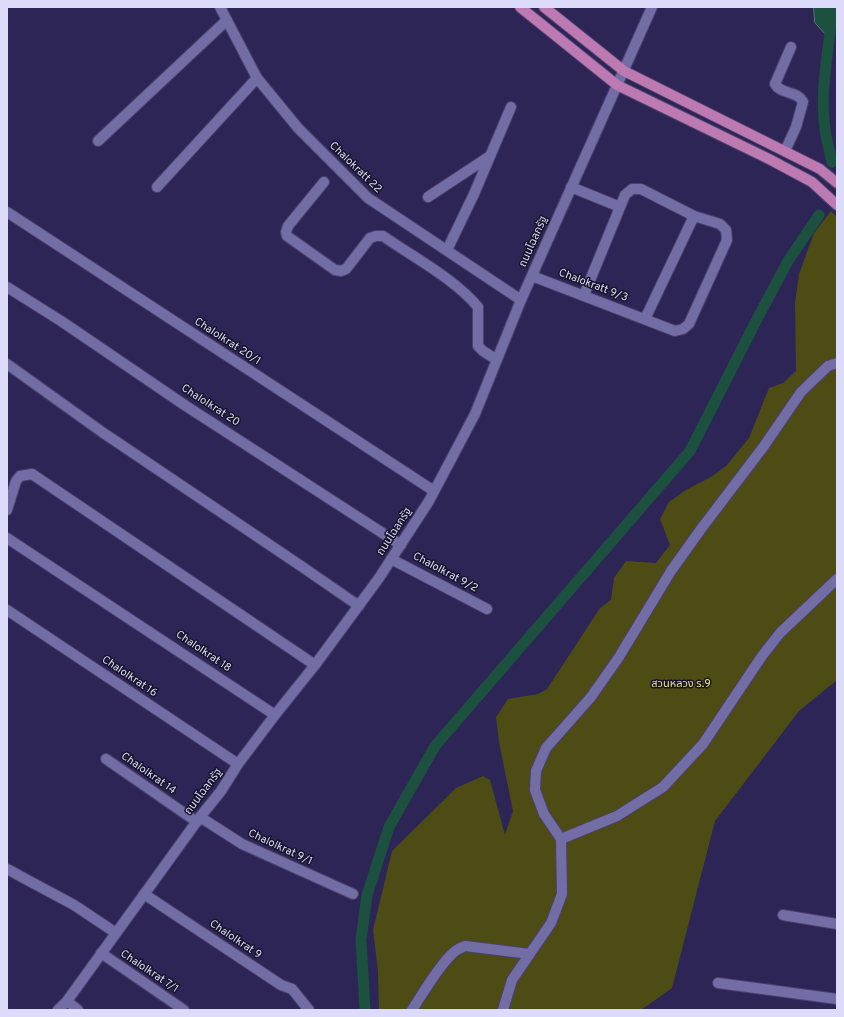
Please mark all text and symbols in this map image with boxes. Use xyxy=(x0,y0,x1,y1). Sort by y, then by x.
street label: Chalokratt 22 xyxy=(326,140,384,196)
street label: ถนนโฉลกรัฐ xyxy=(517,215,551,269)
street label: Chalokratt 9/3 xyxy=(557,267,629,305)
street label: Chalolkrat 20/1 xyxy=(191,316,263,368)
street label: Chalolkrat 20 xyxy=(178,382,242,430)
street label: ถนนโฉลกรัฐ xyxy=(375,506,415,558)
street label: Chalolkrat 9/2 xyxy=(410,550,480,596)
street label: Chalolkrat 18 xyxy=(173,629,233,675)
street label: Chalolkrat 16 xyxy=(99,654,159,700)
park label: สวนหลวง ร.9 xyxy=(651,678,711,692)
street label: Chalolkrat 14 xyxy=(118,750,178,798)
street label: ถนนโฉลกรัฐ xyxy=(182,766,226,818)
street label: Chalolkrat 9/1 xyxy=(246,827,314,869)
street label: Chalolkrat 9 xyxy=(206,918,264,962)
street label: Chalolkrat 7/1 xyxy=(117,948,181,996)

